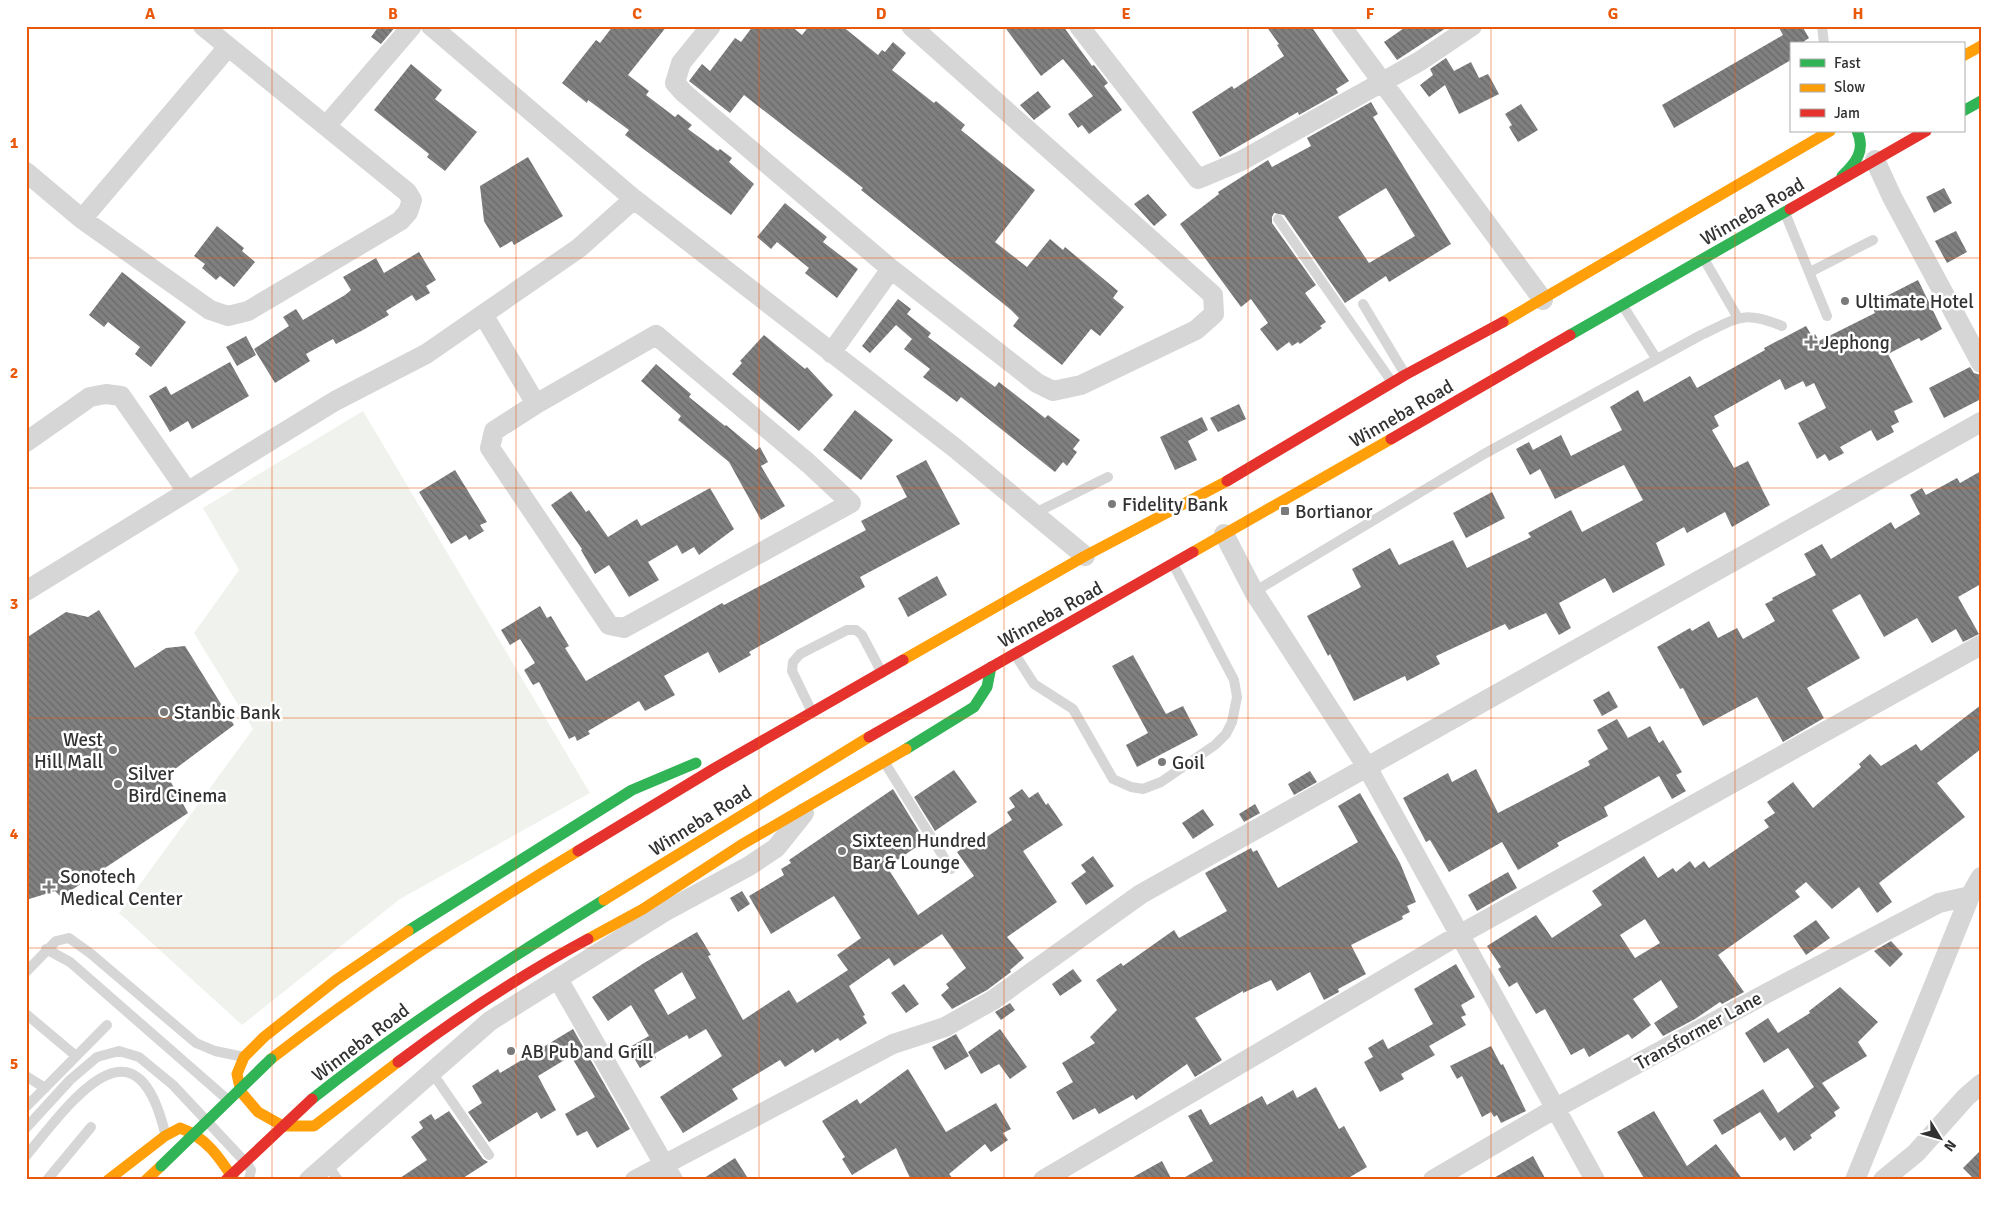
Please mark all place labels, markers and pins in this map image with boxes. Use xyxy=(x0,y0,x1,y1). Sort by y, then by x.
place label: Ultimate Hotel xyxy=(1855,290,1974,314)
marker: Ultimate Hotel xyxy=(1839,295,1851,307)
place label: Jephong xyxy=(1821,331,1890,355)
marker: Jephong xyxy=(1805,336,1817,348)
place label: Fidelity Bank xyxy=(1122,493,1228,517)
marker: Fidelity Bank xyxy=(1106,498,1118,510)
place label: Bortianor xyxy=(1295,500,1373,524)
marker: Bortianor xyxy=(1279,505,1291,517)
place label: Stanbic Bank xyxy=(174,701,281,725)
marker: Stanbic Bank xyxy=(158,706,170,718)
place label: West Hill Mall xyxy=(34,728,103,774)
marker: West Hill Mall xyxy=(107,744,119,756)
place label: Goil xyxy=(1172,751,1205,775)
marker: Goil xyxy=(1156,756,1168,768)
place label: Silver Bird Cinema xyxy=(128,762,227,808)
marker: Silver Bird Cinema xyxy=(112,778,124,790)
place label: Sixteen Hundred Bar & Lounge xyxy=(852,829,986,875)
marker: Sixteen Hundred Bar & Lounge xyxy=(836,845,848,857)
place label: Sonotech Medical Center xyxy=(60,865,183,911)
marker: Sonotech Medical Center xyxy=(42,880,56,894)
place label: AB Pub and Grill xyxy=(521,1040,653,1064)
marker: AB Pub and Grill xyxy=(505,1045,517,1057)

